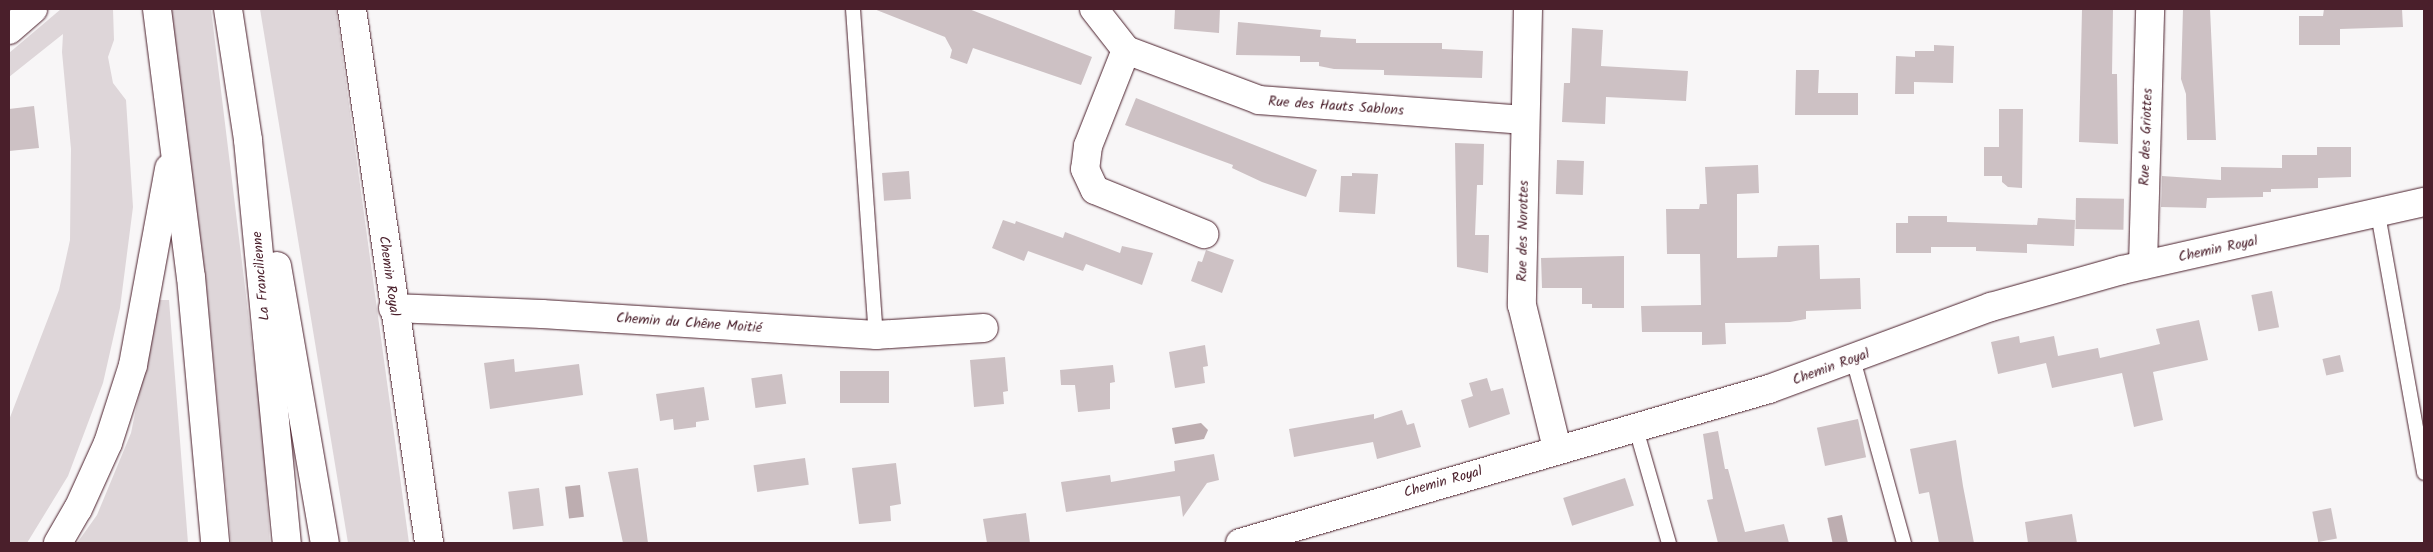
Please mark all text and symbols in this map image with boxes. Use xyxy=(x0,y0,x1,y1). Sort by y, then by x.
street label: Rue des Griottes xyxy=(2136,88,2156,186)
street label: Rue des Hauts Sablons xyxy=(1268,93,1404,119)
street label: Rue des Norottes xyxy=(1514,180,1532,282)
street label: La Francilienne xyxy=(249,231,273,321)
street label: Chemin Royal xyxy=(2177,232,2259,266)
street label: Chemin Royal xyxy=(375,235,403,317)
street label: Chemin du Chêne Moitié xyxy=(616,310,762,336)
street label: Chemin Royal xyxy=(1790,345,1872,389)
street label: Chemin Royal xyxy=(1402,463,1484,501)

